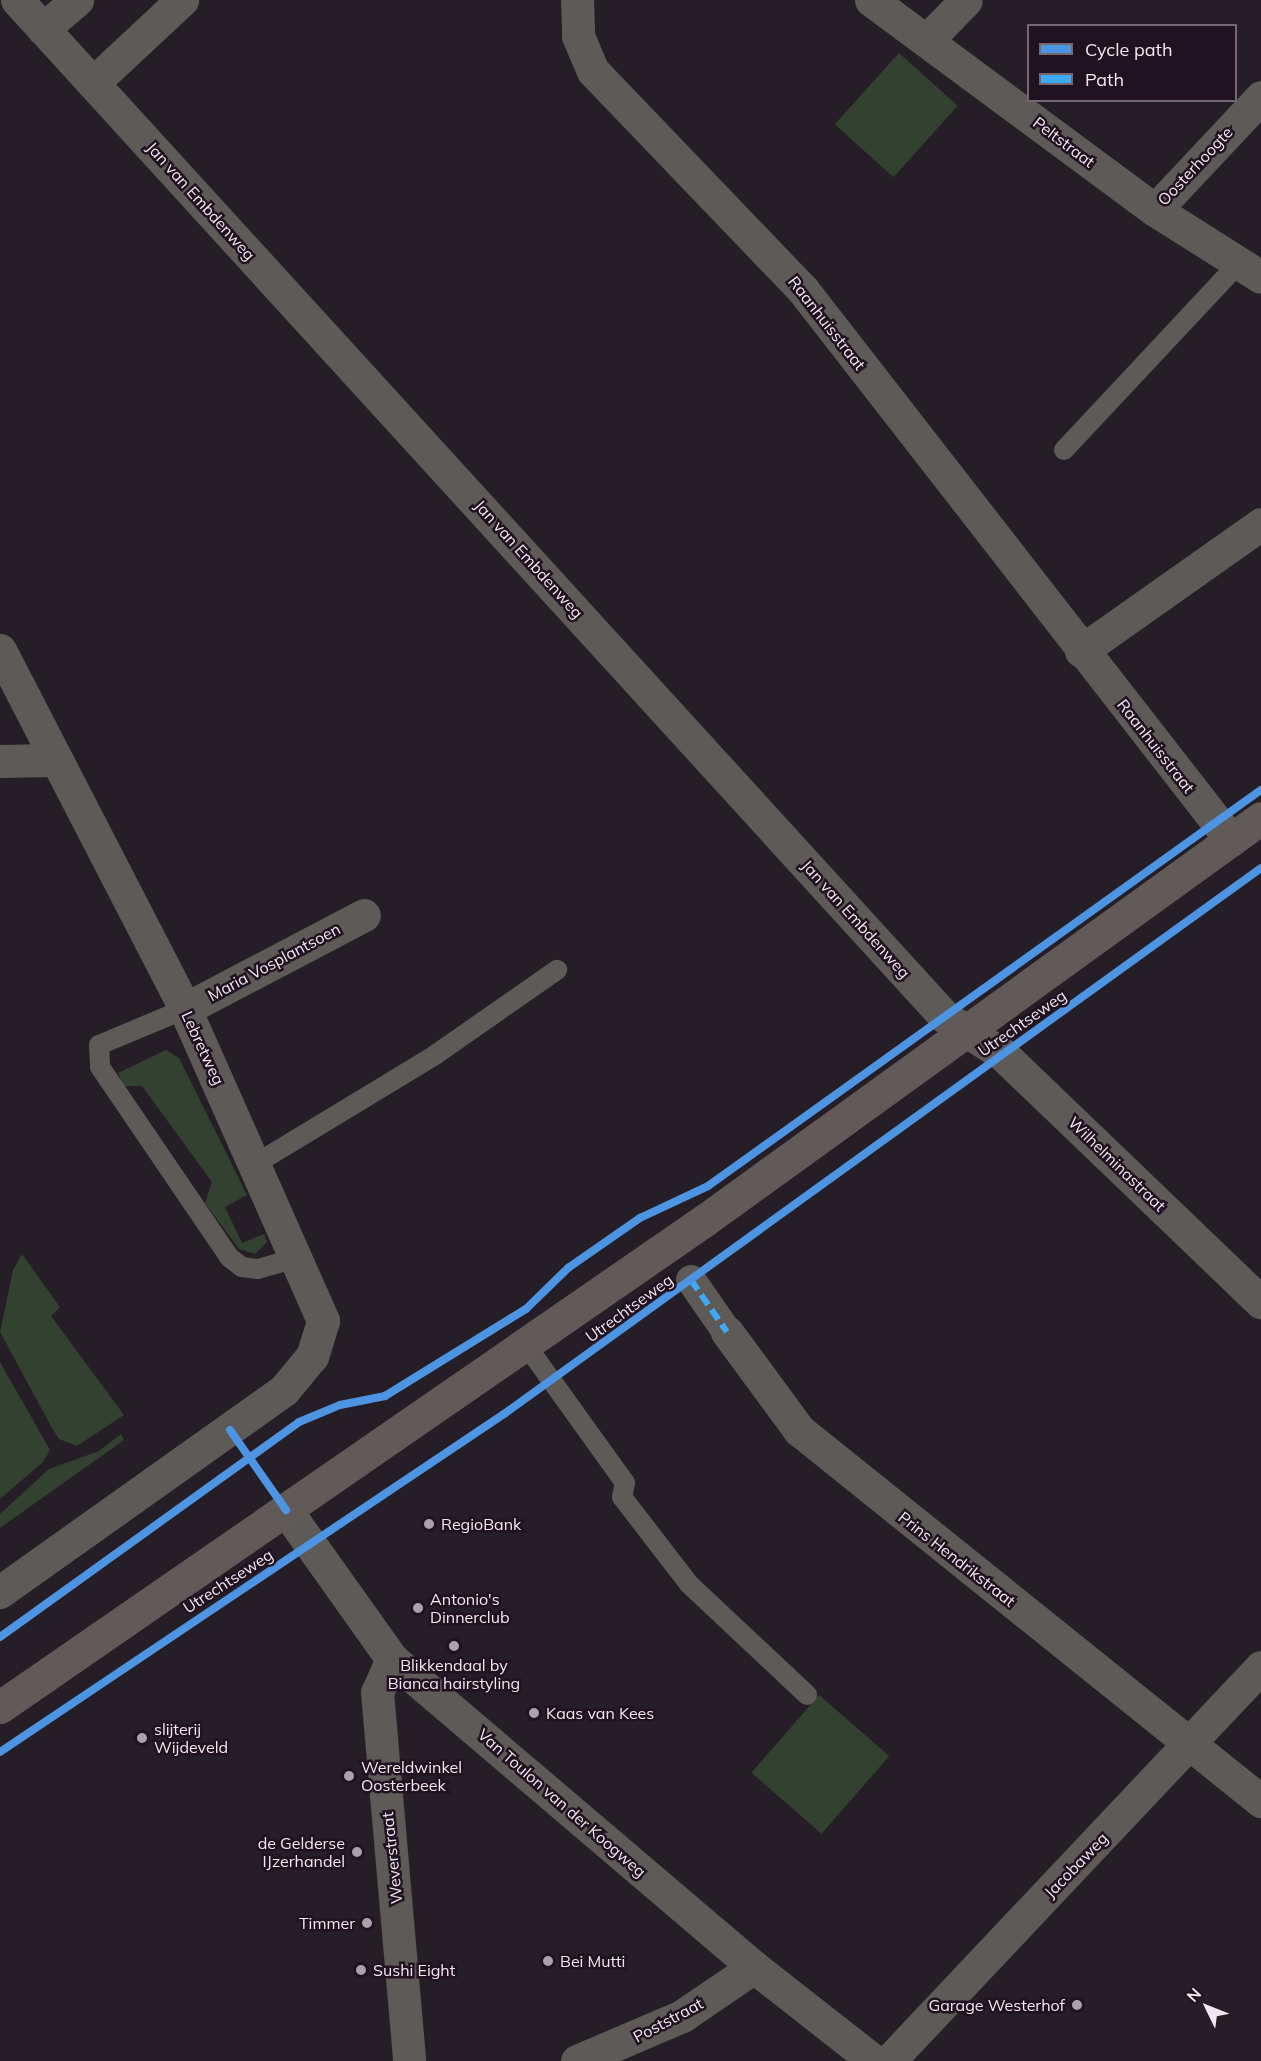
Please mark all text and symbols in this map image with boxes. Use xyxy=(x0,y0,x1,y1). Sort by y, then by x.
legend xyxy=(1027,24,1237,102)
text: Cycle path xyxy=(1085,38,1172,61)
text: Path xyxy=(1085,68,1124,91)
street label: Peltstraat xyxy=(1029,113,1099,171)
street label: Oosterhoogte xyxy=(1154,123,1236,209)
street label: Jan van Embdenweg xyxy=(143,138,259,264)
street label: Raanhuisstraat xyxy=(784,272,870,374)
street label: Jan van Embdenweg xyxy=(471,496,587,622)
street label: Raanhuisstraat xyxy=(1113,695,1199,797)
street label: Jan van Embdenweg xyxy=(798,856,914,982)
street label: Maria Vosplantsoen xyxy=(205,919,343,1005)
street label: Utrechtseweg xyxy=(974,986,1070,1060)
street label: Lebretweg xyxy=(178,1008,228,1088)
street label: Wilhelminastraat xyxy=(1064,1113,1170,1215)
street label: Utrechtseweg xyxy=(582,1270,676,1346)
street label: Prins Hendrikstraat xyxy=(895,1507,1019,1611)
place label: RegioBank xyxy=(441,1514,521,1534)
marker: RegioBank xyxy=(422,1517,436,1531)
street label: Utrechtseweg xyxy=(179,1545,277,1617)
place label: Antonio's Dinnerclub xyxy=(430,1589,509,1627)
marker: Antonio's Dinnerclub xyxy=(411,1601,425,1615)
marker: Blikkendaal by Bianca hairstyling xyxy=(447,1639,461,1653)
place label: Blikkendaal by Bianca hairstyling xyxy=(388,1655,520,1693)
place label: Kaas van Kees xyxy=(546,1703,654,1723)
marker: Kaas van Kees xyxy=(527,1706,541,1720)
place label: slijterij Wijdeveld xyxy=(154,1719,228,1757)
street label: Van Toulon van der Koogweg xyxy=(474,1725,650,1881)
marker: slijterij Wijdeveld xyxy=(135,1731,149,1745)
place label: Wereldwinkel Oosterbeek xyxy=(361,1757,462,1795)
marker: Wereldwinkel Oosterbeek xyxy=(342,1769,356,1783)
street label: Weverstraat xyxy=(378,1811,406,1905)
street label: Jacobaweg xyxy=(1040,1828,1112,1902)
place label: de Gelderse IJzerhandel xyxy=(258,1833,345,1871)
marker: de Gelderse IJzerhandel xyxy=(350,1845,364,1859)
place label: Timmer xyxy=(299,1913,355,1933)
marker: Timmer xyxy=(360,1916,374,1930)
place label: Bei Mutti xyxy=(560,1951,625,1971)
marker: Bei Mutti xyxy=(541,1954,555,1968)
place label: Sushi Eight xyxy=(373,1960,455,1980)
marker: Sushi Eight xyxy=(354,1963,368,1977)
north arrow xyxy=(1177,1977,1237,2037)
text: N xyxy=(1182,1983,1205,2006)
street label: Poststraat xyxy=(630,1994,706,2046)
place label: Garage Westerhof xyxy=(929,1995,1065,2015)
marker: Garage Westerhof xyxy=(1070,1998,1084,2012)

